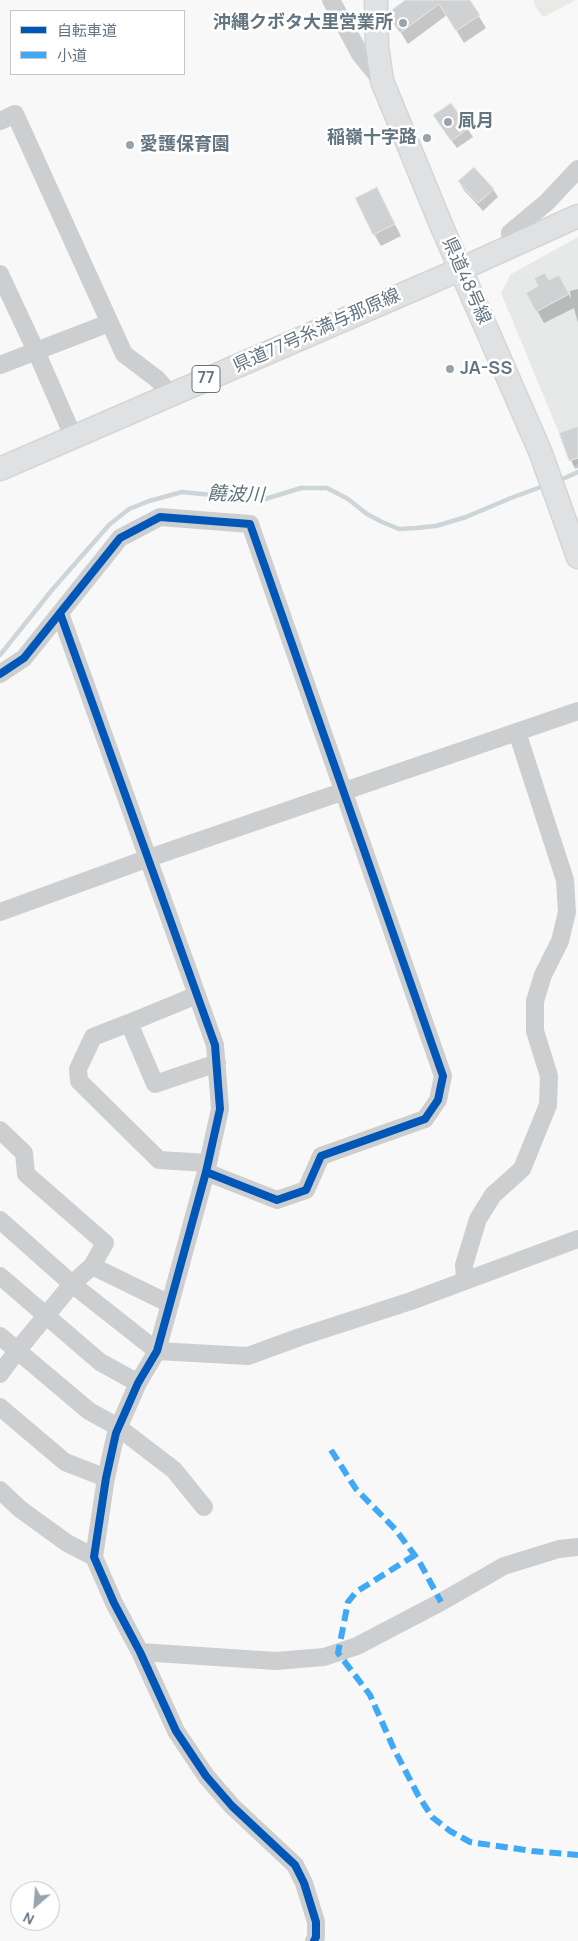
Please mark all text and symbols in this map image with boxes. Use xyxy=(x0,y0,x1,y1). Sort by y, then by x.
legend xyxy=(10,10,185,75)
place label: 沖縄クボタ大里営業所 xyxy=(213,12,393,34)
marker: 沖縄クボタ大里営業所 xyxy=(397,17,409,29)
text: 自転車道 xyxy=(57,20,117,41)
text: 小道 xyxy=(57,45,87,66)
place label: 凮月 xyxy=(458,111,494,133)
marker: 凮月 xyxy=(442,116,454,128)
place label: 稲嶺十字路 xyxy=(327,127,417,149)
marker: 稲嶺十字路 xyxy=(421,132,433,144)
place label: 愛護保育園 xyxy=(140,134,230,156)
marker: 愛護保育園 xyxy=(124,139,136,151)
street label: 県道48号線 xyxy=(437,234,495,328)
street label: 県道77号糸満与那原線 xyxy=(230,284,404,378)
place label: JA-SS xyxy=(460,358,512,380)
marker: JA-SS xyxy=(444,363,456,375)
road number: 77 xyxy=(192,366,220,392)
water label: 饒波川 xyxy=(207,483,265,507)
north arrow xyxy=(10,1881,60,1931)
text: N xyxy=(20,1908,37,1930)

